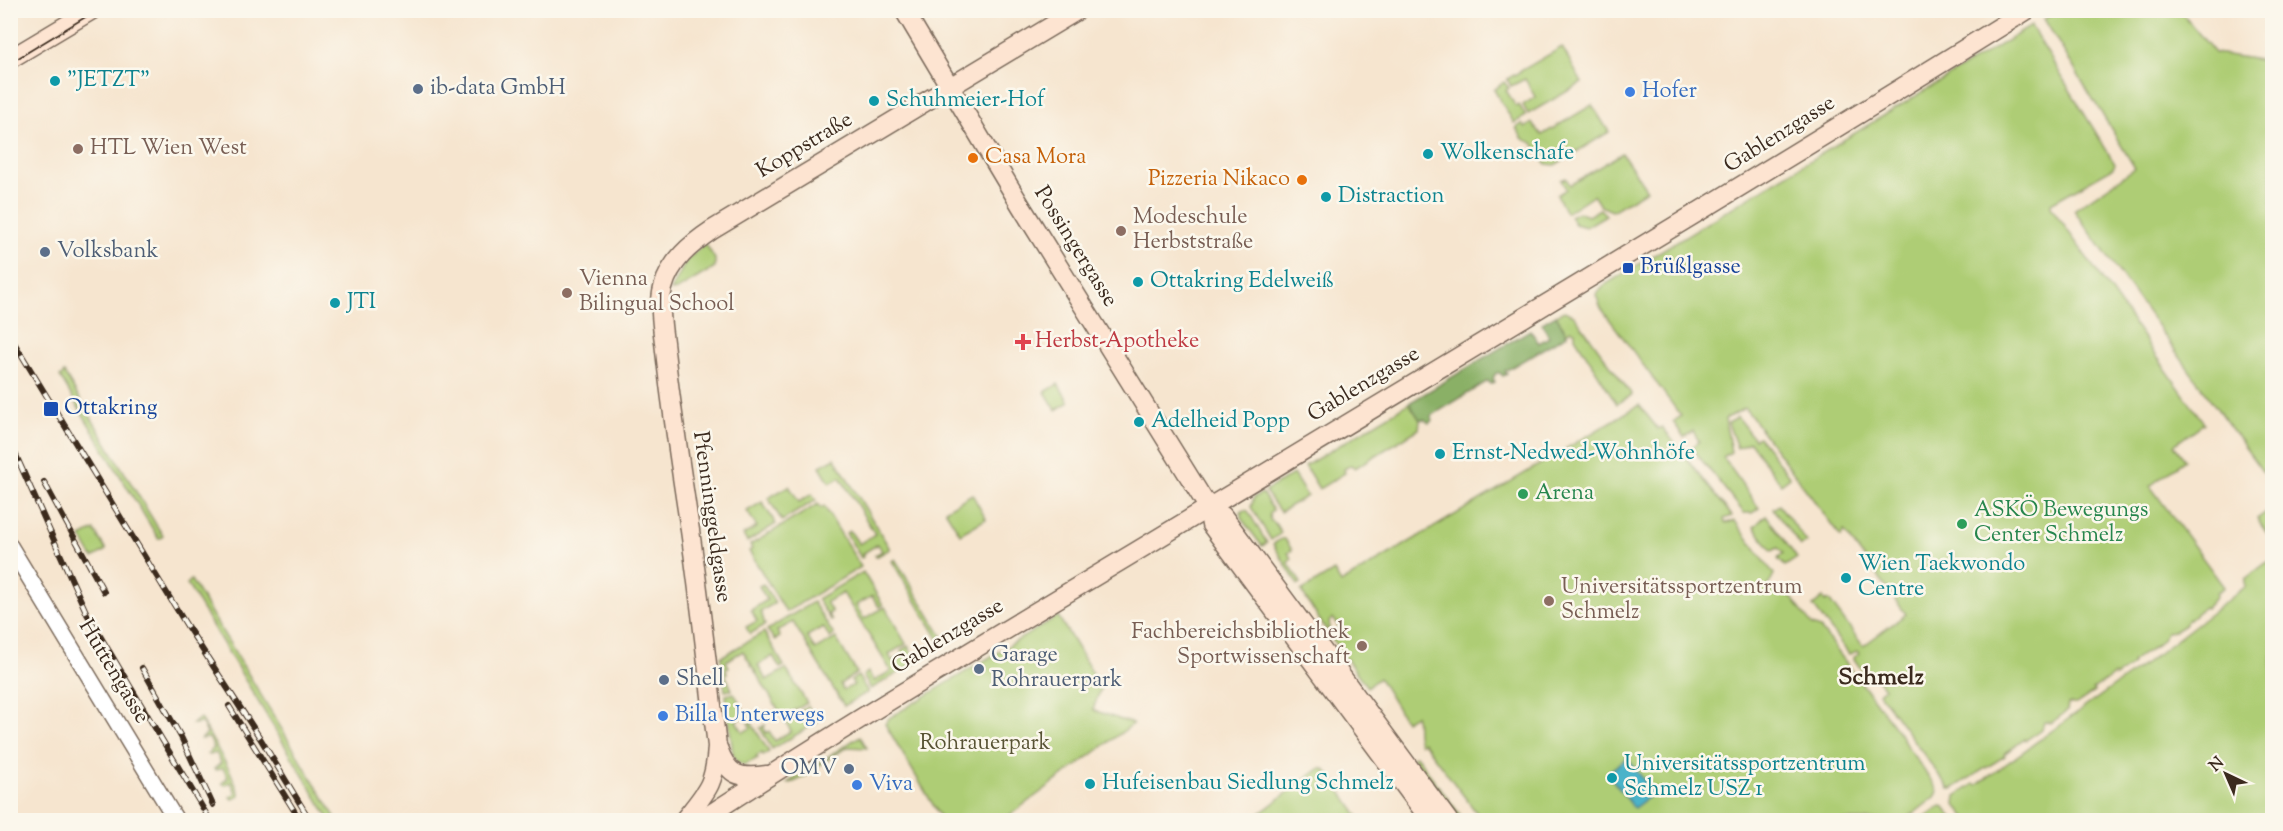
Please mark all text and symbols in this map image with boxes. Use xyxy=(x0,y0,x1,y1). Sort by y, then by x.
place label: "JETZT" xyxy=(67,65,150,97)
place label: ib-data GmbH xyxy=(430,73,566,105)
marker: "JETZT" xyxy=(48,74,62,88)
place label: Hofer xyxy=(1642,76,1697,108)
marker: ib-data GmbH xyxy=(411,82,425,96)
place label: Schuhmeier-Hof xyxy=(886,85,1046,117)
marker: Hofer xyxy=(1623,85,1637,99)
street label: Gablenzgasse xyxy=(1718,88,1842,182)
marker: Schuhmeier-Hof xyxy=(867,94,881,108)
street label: Koppstraße xyxy=(751,105,859,187)
place label: HTL Wien West xyxy=(90,133,247,165)
place label: Wolkenschafe xyxy=(1440,138,1574,170)
marker: HTL Wien West xyxy=(71,142,85,156)
place label: Casa Mora xyxy=(985,142,1086,174)
marker: Wolkenschafe xyxy=(1421,147,1435,161)
marker: Casa Mora xyxy=(966,151,980,165)
place label: Pizzeria Nikaco xyxy=(1148,164,1290,196)
marker: Pizzeria Nikaco xyxy=(1295,173,1309,187)
street label: Possingergasse xyxy=(1025,180,1125,314)
place label: Distraction xyxy=(1338,181,1444,213)
marker: Distraction xyxy=(1319,190,1333,204)
place label: Modeschule Herbststraße xyxy=(1133,202,1253,259)
marker: Modeschule Herbststraße xyxy=(1114,224,1128,238)
place label: Volksbank xyxy=(57,236,158,268)
marker: Volksbank xyxy=(38,245,52,259)
place label: Brüßlgasse xyxy=(1640,252,1741,284)
marker: Brüßlgasse xyxy=(1621,261,1635,275)
place label: Vienna Bilingual School xyxy=(579,264,734,321)
place label: Ottakring Edelweiß xyxy=(1150,266,1334,298)
marker: Ottakring Edelweiß xyxy=(1131,275,1145,289)
marker: Vienna Bilingual School xyxy=(560,286,574,300)
place label: JTI xyxy=(346,287,376,319)
marker: JTI xyxy=(328,296,342,310)
place label: Herbst-Apotheke xyxy=(1035,326,1199,358)
marker: Herbst-Apotheke xyxy=(1016,335,1030,349)
street label: Gablenzgasse xyxy=(1302,339,1426,431)
place label: Ottakring xyxy=(64,393,158,425)
marker: Ottakring xyxy=(42,400,60,418)
place label: Adelheid Popp xyxy=(1151,406,1290,438)
marker: Adelheid Popp xyxy=(1132,415,1146,429)
street label: Pfenninggeldgasse xyxy=(683,429,739,605)
place label: Ernst-Nedwed-Wohnhöfe xyxy=(1452,438,1695,470)
marker: Ernst-Nedwed-Wohnhöfe xyxy=(1433,447,1447,461)
place label: Arena xyxy=(1535,478,1594,510)
marker: Arena xyxy=(1516,487,1530,501)
place label: ASKÖ Bewegungs Center Schmelz xyxy=(1974,494,2148,552)
marker: ASKÖ Bewegungs Center Schmelz xyxy=(1955,517,1969,531)
place label: Wien Taekwondo Centre xyxy=(1858,549,2025,606)
marker: Wien Taekwondo Centre xyxy=(1839,571,1853,585)
place label: Universitätssportzentrum Schmelz xyxy=(1561,572,1803,629)
street label: Gablenzgasse xyxy=(886,591,1010,683)
marker: Universitätssportzentrum Schmelz xyxy=(1542,594,1556,608)
street label: Huttengasse xyxy=(69,614,157,730)
place label: Fachbereichsbibliothek Sportwissenschaft xyxy=(1131,617,1350,674)
marker: Fachbereichsbibliothek Sportwissenschaft xyxy=(1355,639,1369,653)
place label: Garage Rohrauerpark xyxy=(991,640,1122,697)
district label: Schmelz xyxy=(1838,661,1924,695)
marker: Garage Rohrauerpark xyxy=(972,662,986,676)
place label: Shell xyxy=(676,664,724,696)
marker: Shell xyxy=(657,673,671,687)
place label: Billa Unterwegs xyxy=(675,700,824,732)
marker: Billa Unterwegs xyxy=(656,709,670,723)
park label: Rohrauerpark xyxy=(919,728,1051,760)
north arrow xyxy=(2196,744,2256,804)
place label: Universitätssportzentrum Schmelz USZ 1 xyxy=(1624,749,1866,806)
text: N xyxy=(2205,752,2230,778)
place label: OMV xyxy=(781,753,837,785)
marker: OMV xyxy=(842,762,856,776)
place label: Hufeisenbau Siedlung Schmelz xyxy=(1102,768,1394,800)
place label: Viva xyxy=(869,769,913,801)
marker: Universitätssportzentrum Schmelz USZ 1 xyxy=(1605,771,1619,785)
marker: Hufeisenbau Siedlung Schmelz xyxy=(1083,777,1097,791)
marker: Viva xyxy=(850,778,864,792)

